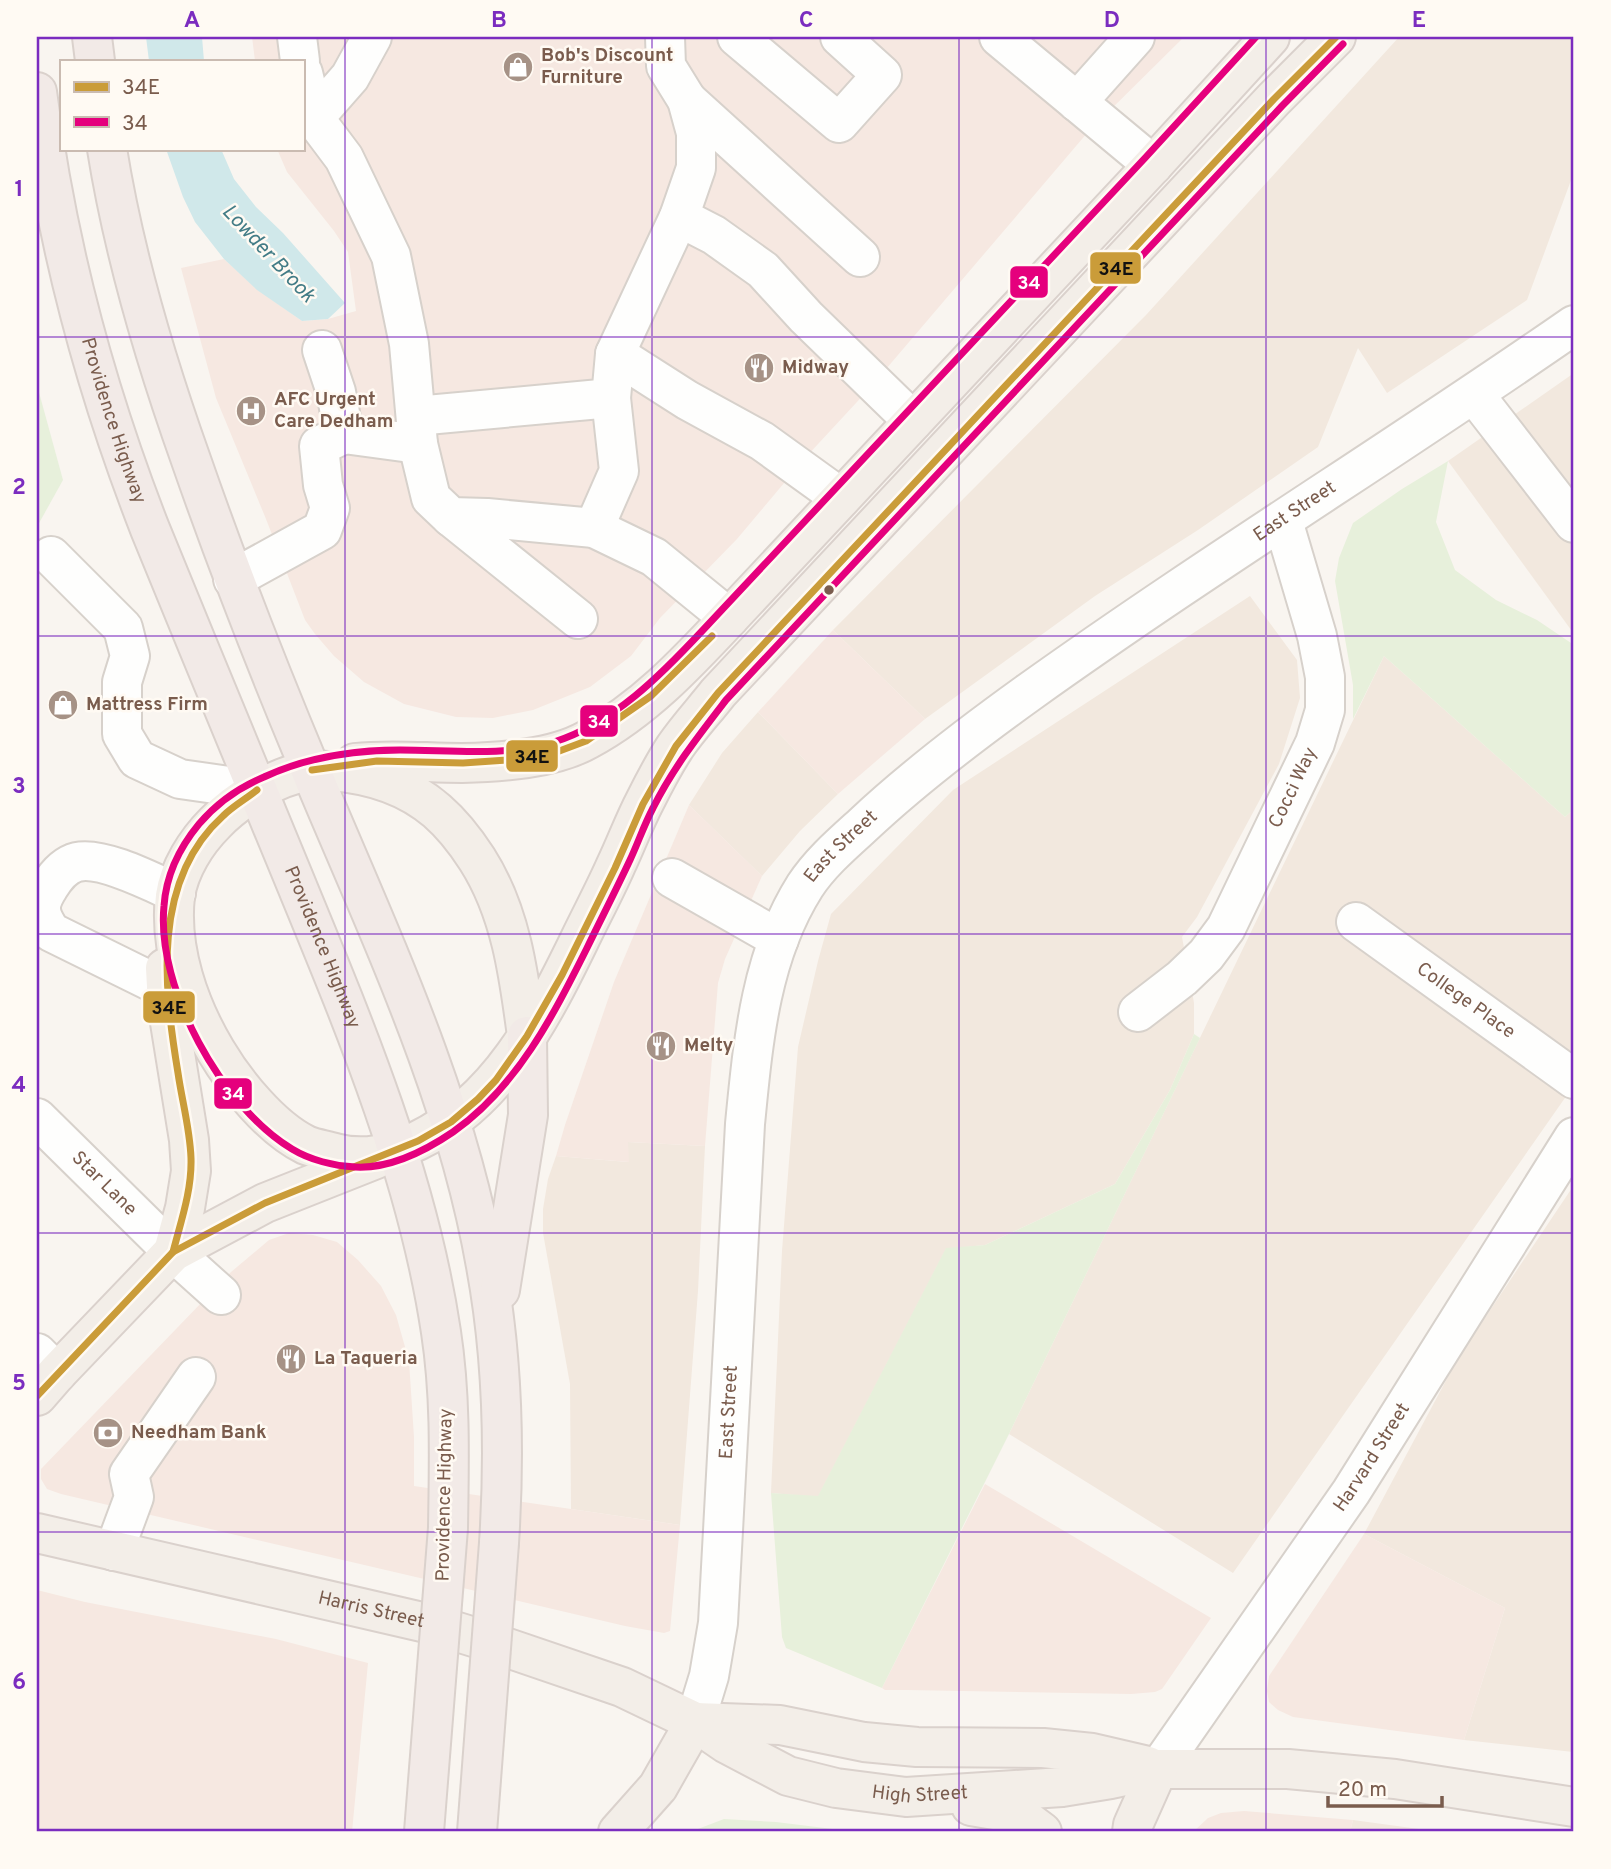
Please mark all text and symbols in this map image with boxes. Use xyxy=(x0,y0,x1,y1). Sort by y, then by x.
text: A xyxy=(184,7,200,36)
text: B xyxy=(491,7,507,36)
text: C xyxy=(799,7,813,36)
text: D xyxy=(1104,7,1120,36)
text: E xyxy=(1412,7,1426,36)
place label: Bob's Discount Furniture xyxy=(541,44,673,90)
shop icon: Bob's Discount Furniture xyxy=(501,50,535,84)
legend xyxy=(60,60,304,150)
text: 34E xyxy=(122,75,160,102)
text: 34 xyxy=(122,111,148,138)
text: 1 xyxy=(14,176,24,205)
water label: Lowder Brook xyxy=(215,199,321,309)
line badge: 34E xyxy=(1089,251,1142,285)
text: 34E xyxy=(1098,258,1134,282)
line badge: 34 xyxy=(1009,265,1049,299)
text: 34 xyxy=(1017,272,1041,296)
street label: Providence Highway xyxy=(75,335,151,507)
restaurant icon: Midway xyxy=(742,351,776,385)
place label: Midway xyxy=(782,356,849,380)
place label: AFC Urgent Care Dedham xyxy=(274,388,393,434)
hospital icon: AFC Urgent Care Dedham xyxy=(234,394,268,428)
text: 2 xyxy=(12,474,26,503)
street label: East Street xyxy=(1249,476,1341,548)
unlabelled marker xyxy=(822,583,836,597)
shop icon: Mattress Firm xyxy=(46,688,80,722)
place label: Mattress Firm xyxy=(86,693,208,717)
line badge: 34 xyxy=(579,704,619,738)
text: 34 xyxy=(587,711,611,735)
line badge: 34E xyxy=(505,739,559,773)
street label: Cocci Way xyxy=(1264,743,1323,832)
text: 34E xyxy=(514,746,550,770)
text: 3 xyxy=(12,773,26,802)
street label: East Street xyxy=(799,805,883,888)
street label: Providence Highway xyxy=(278,863,365,1032)
street label: College Place xyxy=(1411,957,1520,1045)
line badge: 34E xyxy=(142,990,196,1024)
text: 34E xyxy=(151,997,187,1021)
restaurant icon: Melty xyxy=(644,1029,678,1063)
place label: Melty xyxy=(684,1034,734,1058)
text: 4 xyxy=(12,1072,26,1101)
line badge: 34 xyxy=(213,1077,253,1110)
text: 34 xyxy=(221,1083,245,1107)
street label: Star Lane xyxy=(66,1147,142,1221)
restaurant icon: La Taqueria xyxy=(274,1342,308,1376)
place label: La Taqueria xyxy=(314,1347,417,1371)
street label: East Street xyxy=(715,1365,744,1460)
text: 5 xyxy=(12,1370,26,1399)
street label: Harvard Street xyxy=(1329,1399,1416,1517)
street label: Providence Highway xyxy=(431,1408,459,1582)
bank icon: Needham Bank xyxy=(91,1416,125,1450)
place label: Needham Bank xyxy=(131,1421,267,1445)
street label: Harris Street xyxy=(316,1586,427,1634)
text: 6 xyxy=(12,1669,26,1698)
scale bar xyxy=(1328,1764,1441,1808)
text: 20 m xyxy=(1338,1777,1387,1804)
street label: High Street xyxy=(870,1781,969,1810)

